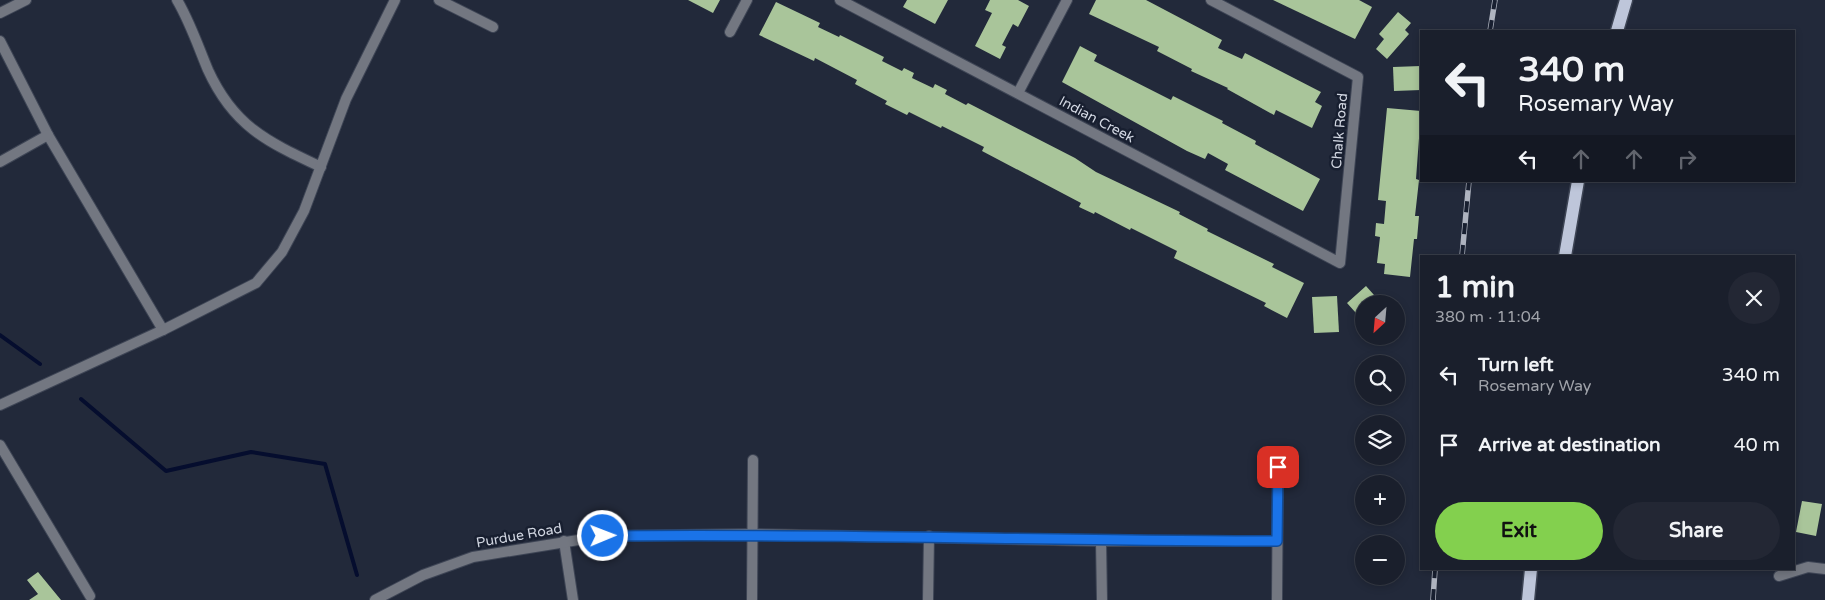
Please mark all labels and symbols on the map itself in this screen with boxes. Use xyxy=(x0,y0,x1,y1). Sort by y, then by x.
street label: Indian Creek xyxy=(1056,92,1138,147)
street label: Chalk Road xyxy=(1328,92,1351,170)
north arrow xyxy=(1355,295,1405,345)
pin xyxy=(1257,446,1299,488)
position arrow xyxy=(576,509,628,561)
street label: Purdue Road xyxy=(475,520,563,551)

